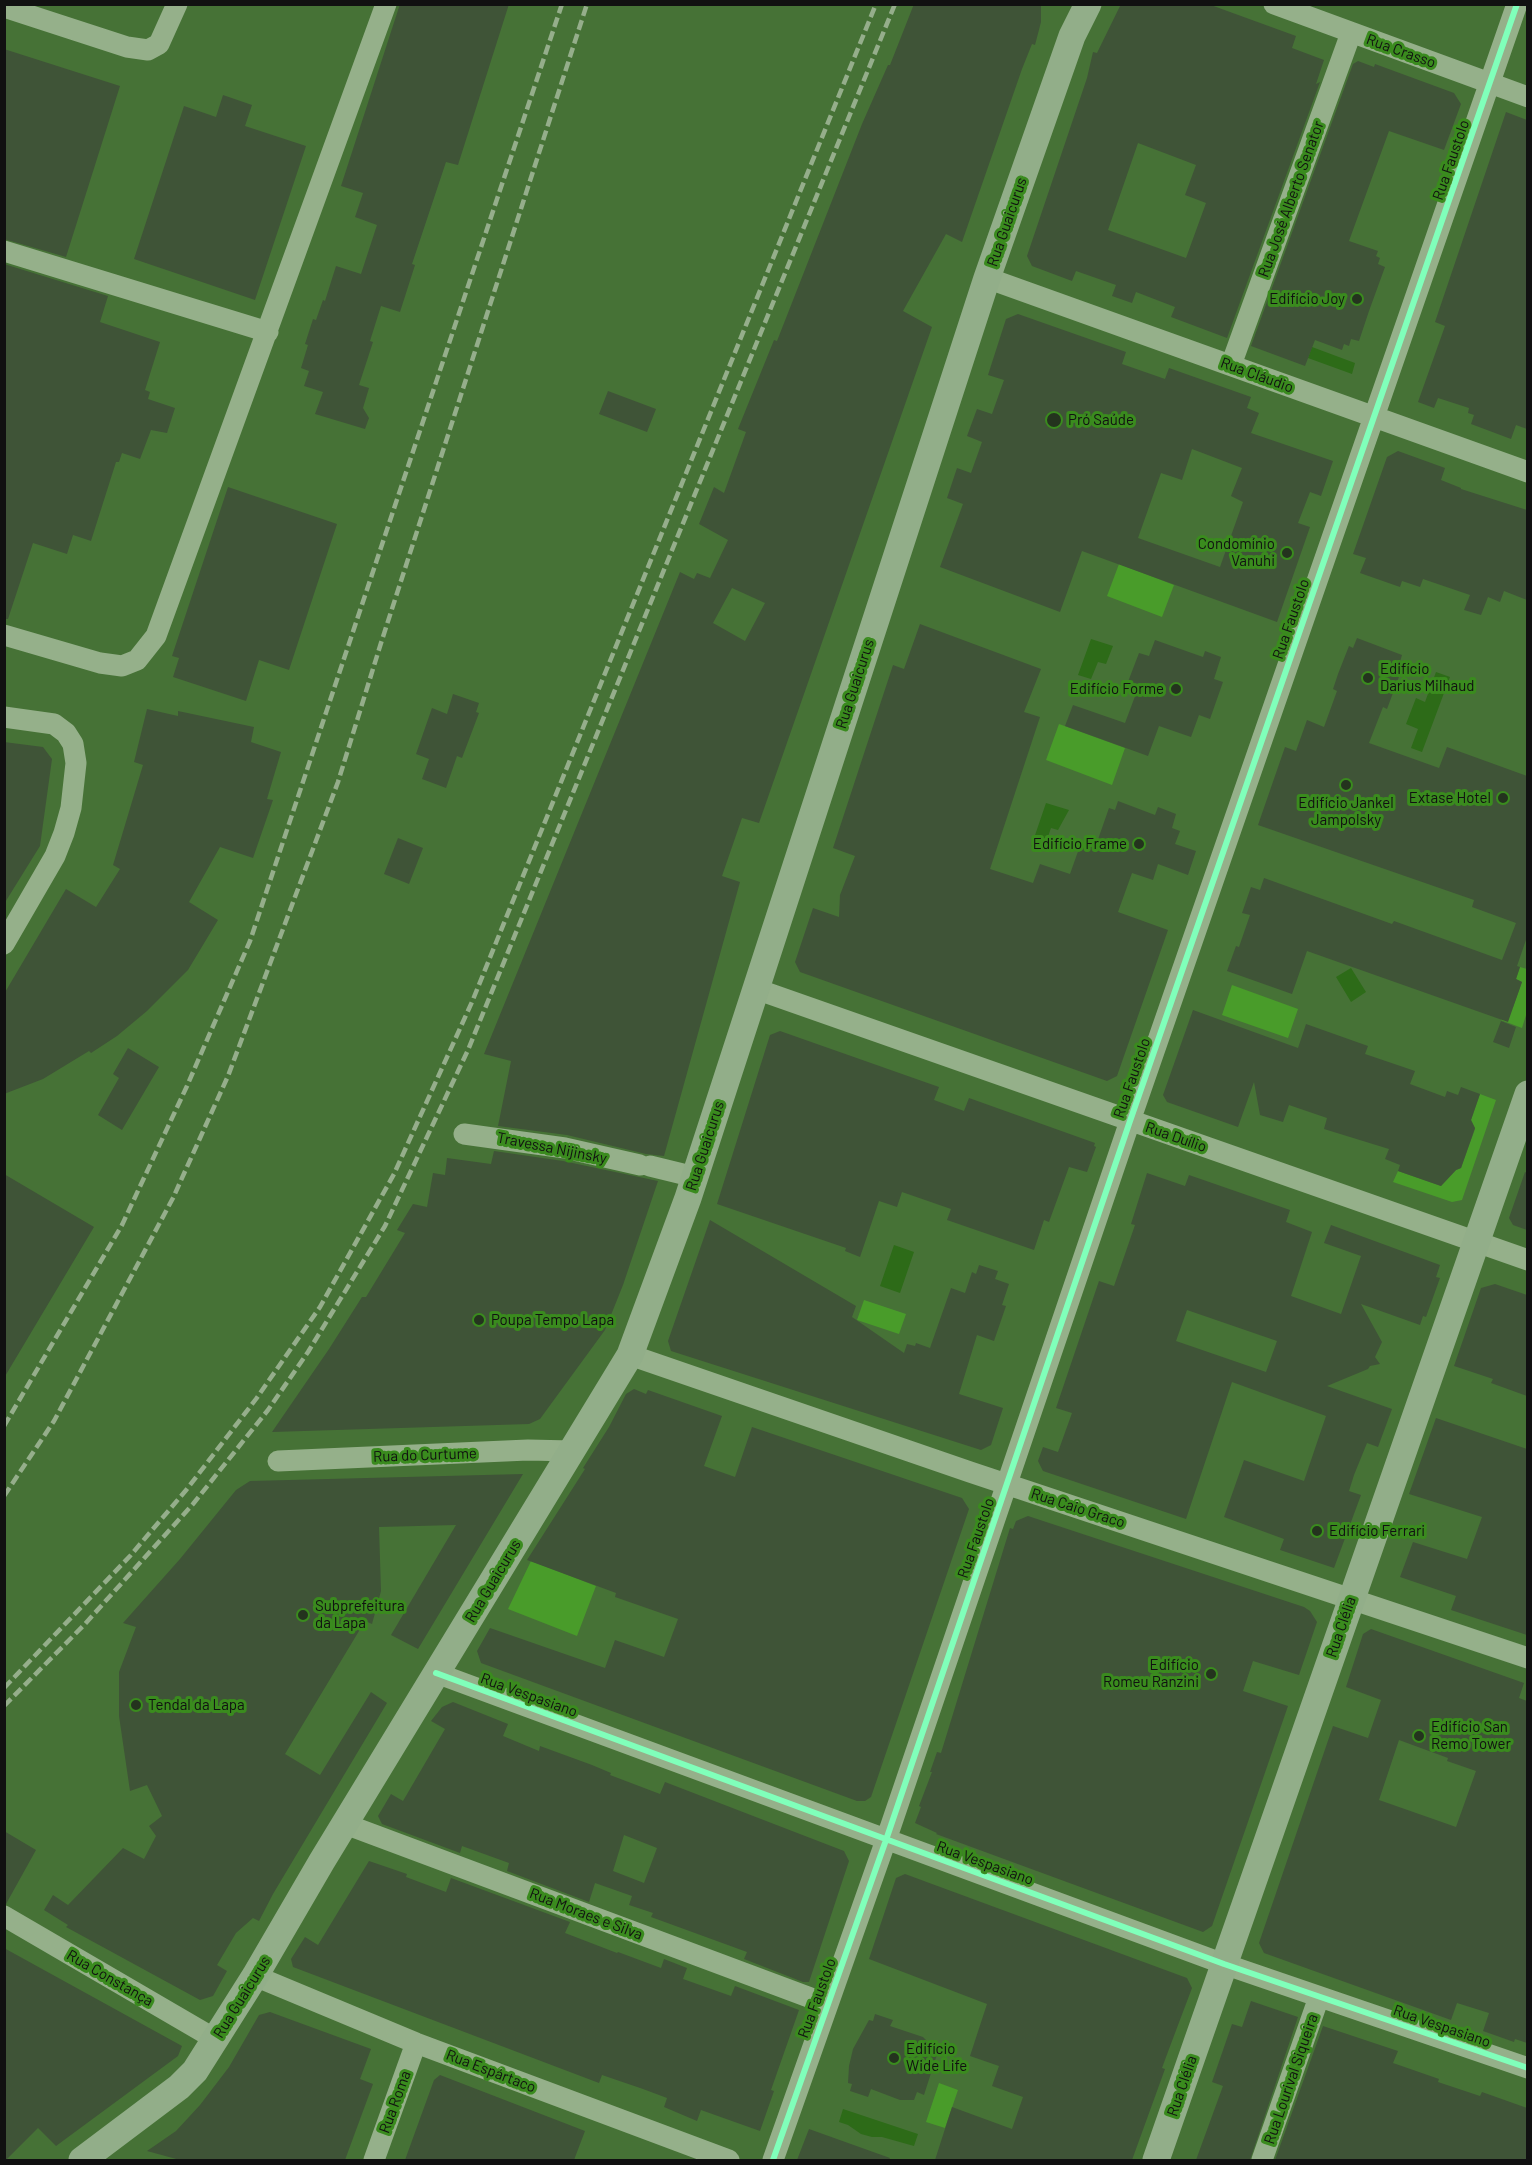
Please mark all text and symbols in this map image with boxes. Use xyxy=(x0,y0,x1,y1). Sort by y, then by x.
street label: Rua Crasso xyxy=(1364,30,1438,72)
street label: Rua Faustolo xyxy=(1429,117,1473,203)
street label: Rua José Alberto Senator xyxy=(1254,118,1328,280)
street label: Rua Guaicurus xyxy=(983,175,1031,269)
place label: Edifício Joy xyxy=(1269,290,1345,308)
marker: Edifício Joy xyxy=(1350,292,1364,306)
street label: Rua Cláudio xyxy=(1218,353,1296,397)
marker: Pró Saúde xyxy=(1045,411,1063,429)
place label: Pró Saúde xyxy=(1068,411,1134,429)
place label: Condomínio Vanuhi xyxy=(1198,535,1275,570)
marker: Condomínio Vanuhi xyxy=(1280,546,1294,560)
street label: Rua Faustolo xyxy=(1269,576,1313,662)
street label: Rua Guaicurus xyxy=(832,637,878,731)
place label: Edifício Darius Milhaud xyxy=(1380,660,1474,695)
marker: Edifício Darius Milhaud xyxy=(1361,671,1375,685)
place label: Edifício Forme xyxy=(1070,680,1164,698)
marker: Edifício Forme xyxy=(1169,682,1183,696)
marker: Edifício Jankel Jampolsky xyxy=(1339,778,1353,792)
place label: Extase Hotel xyxy=(1409,789,1491,807)
marker: Extase Hotel xyxy=(1496,791,1510,805)
place label: Edifício Jankel Jampolsky xyxy=(1298,794,1394,829)
place label: Edifício Frame xyxy=(1033,835,1127,853)
marker: Edifício Frame xyxy=(1132,837,1146,851)
street label: Rua Faustolo xyxy=(1110,1035,1154,1121)
street label: Rua Guaicurus xyxy=(682,1099,728,1193)
street label: Rua Duílio xyxy=(1143,1118,1209,1156)
street label: Travessa Nijinsky xyxy=(496,1129,608,1167)
place label: Poupa Tempo Lapa xyxy=(491,1311,614,1329)
marker: Poupa Tempo Lapa xyxy=(472,1313,486,1327)
street label: Rua do Curtume xyxy=(373,1444,477,1466)
street label: Rua Caio Graco xyxy=(1029,1484,1127,1532)
street label: Rua Faustolo xyxy=(954,1495,998,1581)
place label: Edifício Ferrari xyxy=(1329,1522,1425,1540)
marker: Edifício Ferrari xyxy=(1310,1524,1324,1538)
street label: Rua Guaicurus xyxy=(461,1536,525,1626)
street label: Rua Clélia xyxy=(1322,1594,1360,1660)
place label: Subprefeitura da Lapa xyxy=(315,1597,405,1632)
marker: Subprefeitura da Lapa xyxy=(296,1608,310,1622)
place label: Edifício Romeu Ranzini xyxy=(1103,1656,1199,1691)
marker: Edifício Romeu Ranzini xyxy=(1204,1667,1218,1681)
street label: Rua Vespasiano xyxy=(478,1669,580,1721)
place label: Tendal da Lapa xyxy=(148,1696,245,1714)
marker: Tendal da Lapa xyxy=(129,1698,143,1712)
place label: Edifício San Remo Tower xyxy=(1431,1718,1511,1753)
marker: Edifício San Remo Tower xyxy=(1412,1729,1426,1743)
street label: Rua Vespasiano xyxy=(934,1837,1036,1889)
street label: Rua Moraes e Silva xyxy=(527,1884,645,1944)
street label: Rua Constança xyxy=(63,1946,157,2010)
street label: Rua Guaicurus xyxy=(210,1953,274,2041)
street label: Rua Faustolo xyxy=(794,1956,840,2040)
street label: Rua Vespasiano xyxy=(1391,2001,1493,2051)
street label: Rua Lourival Siqueira xyxy=(1260,2011,1322,2147)
place label: Edifício Wide Life xyxy=(906,2040,967,2075)
street label: Rua Espártaco xyxy=(444,2046,538,2096)
marker: Edifício Wide Life xyxy=(887,2051,901,2065)
street label: Rua Clélia xyxy=(1163,2053,1201,2119)
street label: Rua Roma xyxy=(375,2068,415,2136)

